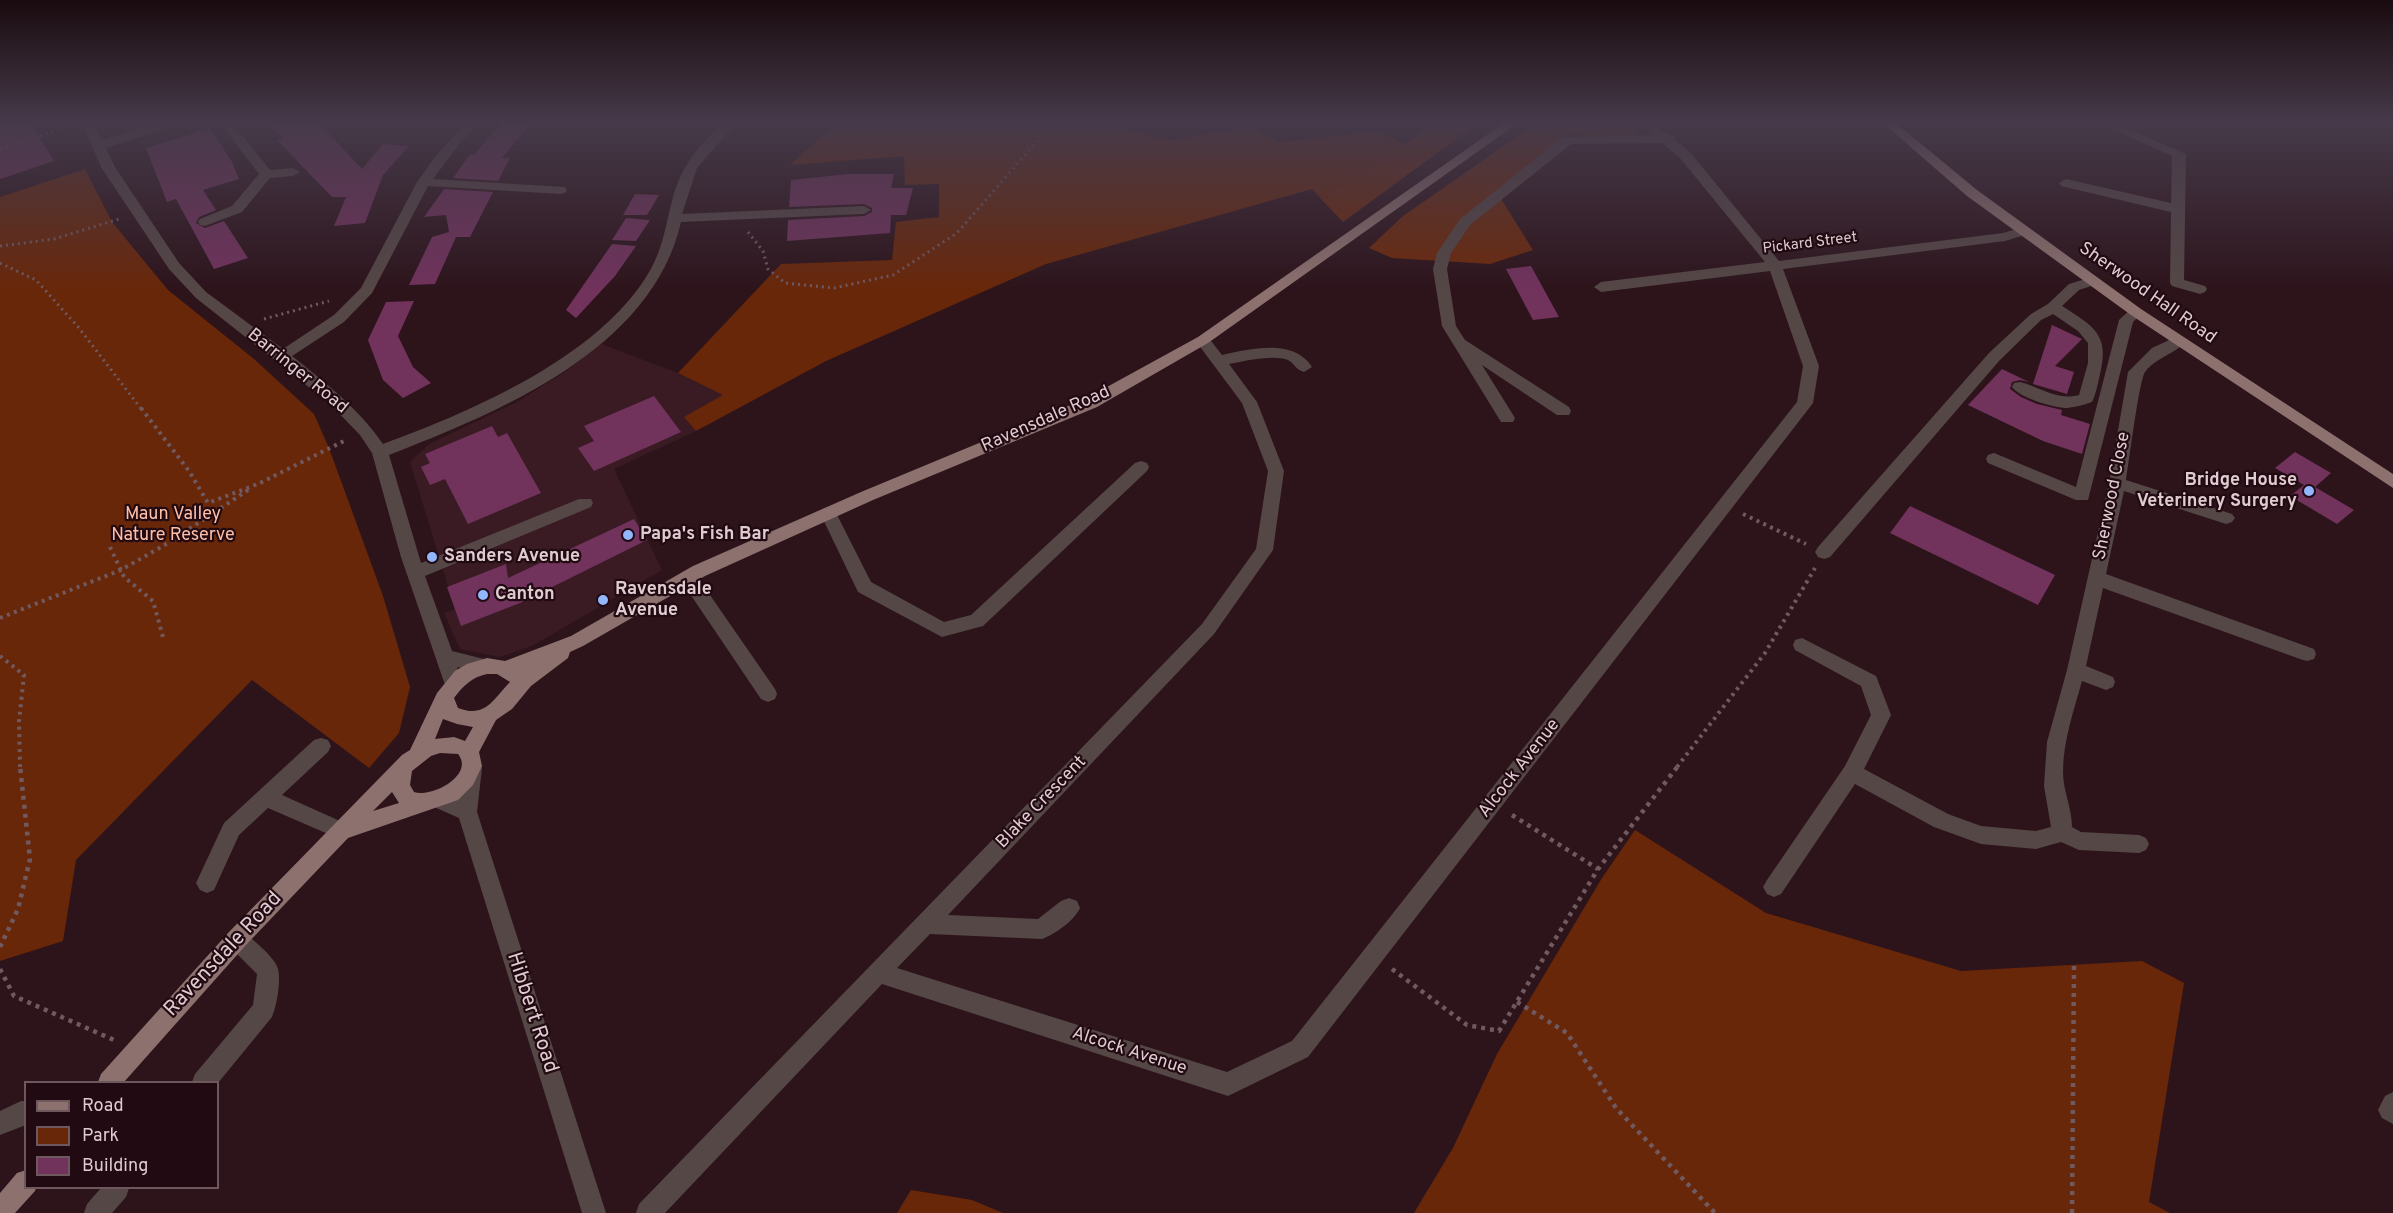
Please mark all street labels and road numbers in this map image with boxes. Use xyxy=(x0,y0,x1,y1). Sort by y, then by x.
street label: Pickard Street xyxy=(1762,229,1858,259)
street label: Sherwood Hall Road xyxy=(2074,239,2220,349)
street label: Barringer Road xyxy=(242,325,352,419)
street label: Ravensdale Road xyxy=(978,382,1114,458)
street label: Sherwood Close xyxy=(2090,430,2136,562)
street label: Alcock Avenue xyxy=(1475,715,1565,823)
street label: Blake Crescent xyxy=(992,752,1092,854)
street label: Ravensdale Road xyxy=(160,887,288,1023)
street label: Hibbert Road xyxy=(500,949,562,1077)
street label: Alcock Avenue xyxy=(1069,1023,1189,1081)

